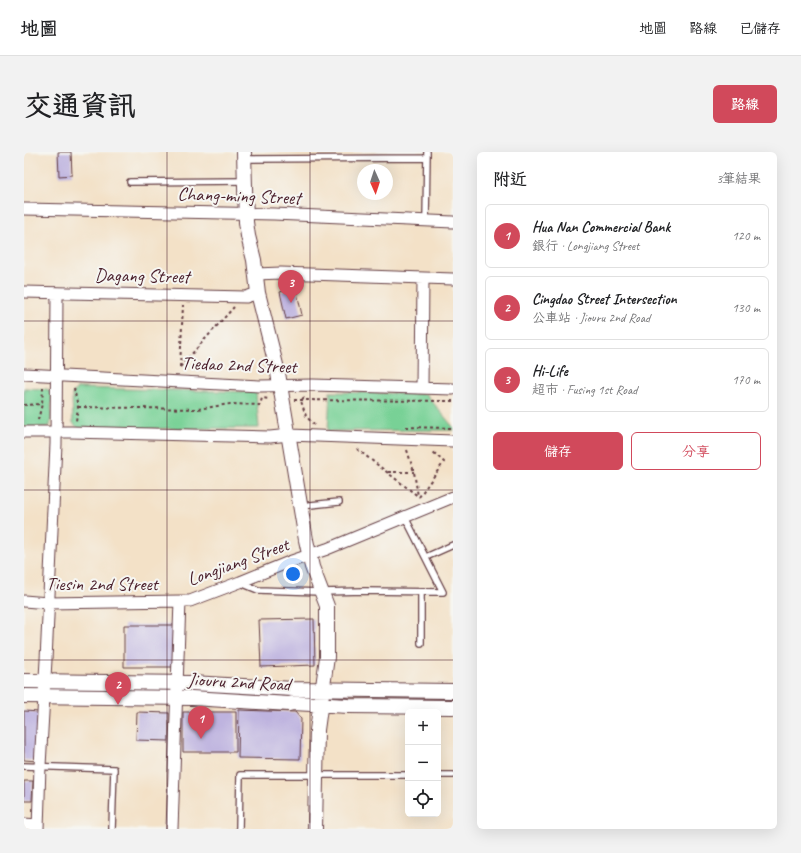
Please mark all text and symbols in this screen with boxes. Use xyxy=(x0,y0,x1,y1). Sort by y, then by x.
text: 地圖 xyxy=(20,17,58,41)
text: 地圖 xyxy=(639,20,667,37)
text: 路線 xyxy=(689,20,717,37)
text: 已儲存 xyxy=(739,20,781,37)
button: 路線 xyxy=(713,85,777,123)
text: 交通資訊 xyxy=(24,88,136,123)
north arrow xyxy=(357,164,393,200)
text: 附近 xyxy=(493,169,527,190)
text: 3筆結果 xyxy=(716,171,761,187)
street label: Chang-ming Street xyxy=(177,182,304,210)
text: Hua Nan Commercial Bank xyxy=(532,218,670,237)
text: 1 xyxy=(504,228,510,244)
text: 120 m xyxy=(732,228,760,244)
text: 銀行 · Longjiang Street xyxy=(532,238,639,254)
street label: Dagang Street xyxy=(94,263,192,289)
pin: 3 xyxy=(278,270,304,303)
text: Cingdao Street Intersection xyxy=(532,290,677,309)
text: 2 xyxy=(504,300,510,316)
text: 130 m xyxy=(732,300,760,316)
text: 公車站 · Jiouru 2nd Road xyxy=(532,310,650,326)
street label: Tiedao 2nd Street xyxy=(181,351,299,379)
text: Hi-Life xyxy=(532,362,568,381)
text: 3 xyxy=(504,372,510,388)
text: 170 m xyxy=(732,372,760,388)
text: 超市 · Fusing 1st Road xyxy=(532,382,637,398)
button: 儲存 xyxy=(493,432,623,470)
button: 分享 xyxy=(631,432,761,470)
street label: Longjiang Street xyxy=(184,532,294,591)
your location xyxy=(283,564,303,584)
street label: Tiesin 2nd Street xyxy=(46,572,160,596)
street label: Jiouru 2nd Road xyxy=(186,667,293,697)
pin: 2 xyxy=(105,672,131,705)
pin: 1 xyxy=(188,706,214,739)
map controls xyxy=(405,709,441,817)
button: + xyxy=(405,709,441,745)
button: − xyxy=(405,745,441,781)
button: locate xyxy=(405,781,441,817)

